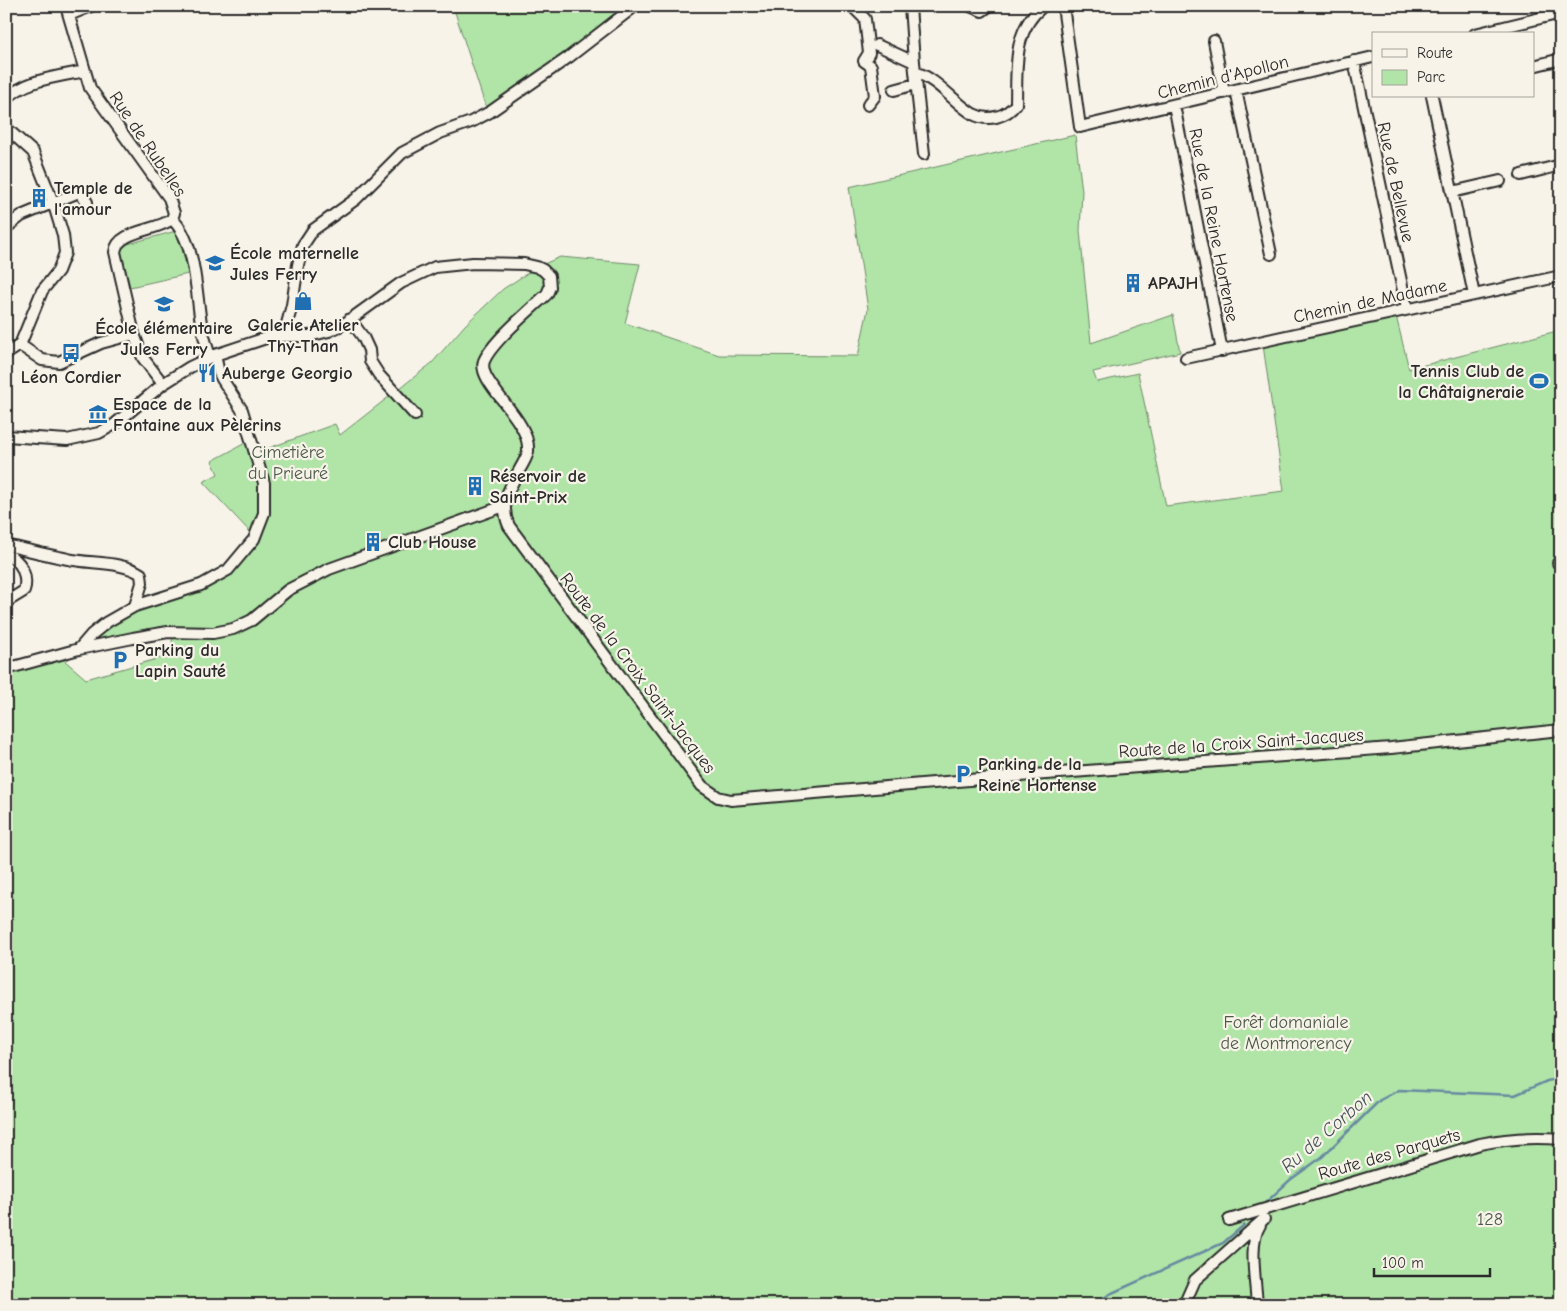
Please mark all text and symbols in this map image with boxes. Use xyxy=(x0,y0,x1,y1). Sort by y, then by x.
legend xyxy=(1372,32,1534,98)
text: Route xyxy=(1417,44,1453,62)
street label: Chemin d'Apollon xyxy=(1155,51,1291,104)
text: Parc xyxy=(1417,68,1445,86)
street label: Rue de Rubelles xyxy=(105,88,191,201)
street label: Rue de Bellevue xyxy=(1373,120,1419,244)
street label: Rue de la Reine Hortense xyxy=(1184,126,1243,324)
place label: Temple de l'amour xyxy=(54,178,132,220)
building icon: Temple de l'amour xyxy=(28,187,50,209)
place label: École maternelle Jules Ferry xyxy=(230,242,359,285)
school or university icon: École maternelle Jules Ferry xyxy=(204,252,226,274)
building icon: APAJH xyxy=(1122,272,1144,294)
place label: APAJH xyxy=(1148,273,1198,294)
street label: Chemin de Madame xyxy=(1291,275,1449,328)
shop icon: Galerie Atelier Thy-Than xyxy=(292,290,314,312)
school or university icon: École élémentaire Jules Ferry xyxy=(153,293,175,315)
place label: Galerie Atelier Thy-Than xyxy=(248,315,359,357)
place label: École élémentaire Jules Ferry xyxy=(95,317,233,360)
bus stop icon: Léon Cordier xyxy=(60,342,82,364)
place label: Tennis Club de la Châtaigneraie xyxy=(1398,361,1524,403)
restaurant icon: Auberge Georgio xyxy=(196,362,218,384)
place label: Auberge Georgio xyxy=(222,363,352,384)
place label: Léon Cordier xyxy=(21,367,122,388)
sports icon: Tennis Club de la Châtaigneraie xyxy=(1528,370,1550,392)
place label: Espace de la Fontaine aux Pèlerins xyxy=(113,394,282,436)
museum icon: Espace de la Fontaine aux Pèlerins xyxy=(87,403,109,425)
park label: Cimetière du Prieuré xyxy=(248,442,328,484)
place label: Réservoir de Saint-Prix xyxy=(490,466,586,508)
building icon: Réservoir de Saint-Prix xyxy=(464,475,486,497)
building icon: Club House xyxy=(362,531,384,553)
place label: Club House xyxy=(388,532,476,553)
street label: Route de la Croix Saint-Jacques xyxy=(555,569,720,778)
place label: Parking du Lapin Sauté xyxy=(135,640,226,682)
parking icon: Parking du Lapin Sauté xyxy=(109,649,131,671)
street label: Route de la Croix Saint-Jacques xyxy=(1118,724,1364,763)
place label: Parking de la Reine Hortense xyxy=(978,754,1097,796)
parking icon: Parking de la Reine Hortense xyxy=(952,763,974,785)
park label: Forêt domaniale de Montmorency xyxy=(1220,1012,1353,1054)
water label: Ru de Corbon xyxy=(1277,1086,1377,1177)
street label: Route des Parquets xyxy=(1316,1124,1462,1185)
park label: 128 xyxy=(1477,1209,1503,1230)
scale bar xyxy=(1374,1246,1491,1278)
text: 100 m xyxy=(1382,1254,1424,1272)

